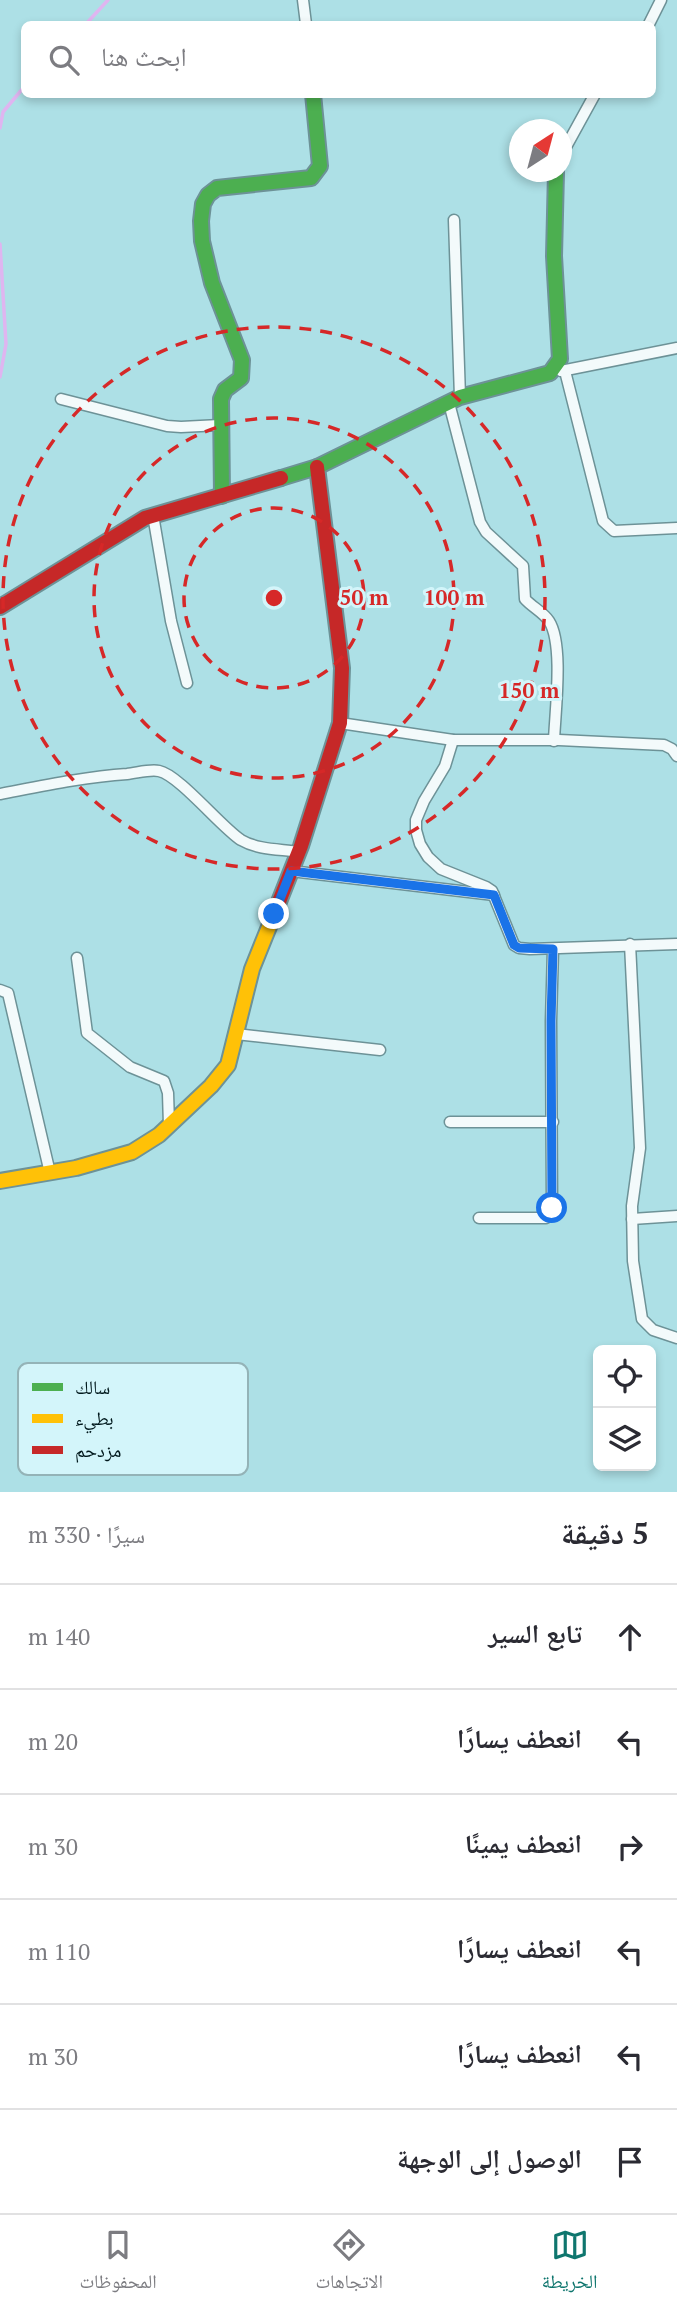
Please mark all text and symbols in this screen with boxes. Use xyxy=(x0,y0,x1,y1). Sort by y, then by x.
search box xyxy=(21,21,656,98)
text: ابحث هنا xyxy=(101,39,187,73)
icon: search xyxy=(45,41,83,79)
north arrow xyxy=(509,119,572,182)
text: 50 m xyxy=(340,583,389,611)
text: 100 m xyxy=(424,583,485,611)
centre of rings xyxy=(262,586,286,610)
text: 150 m xyxy=(499,676,560,704)
route end xyxy=(258,898,289,929)
route start xyxy=(536,1192,567,1223)
map controls xyxy=(593,1345,656,1471)
button: locate xyxy=(593,1345,656,1408)
legend xyxy=(18,1363,248,1475)
text: سالك xyxy=(75,1374,110,1399)
text: بطيء xyxy=(75,1405,114,1434)
button: layers xyxy=(593,1408,656,1471)
text: مزدحم xyxy=(75,1437,121,1463)
text: 5 دقيقة xyxy=(561,1513,649,1553)
text: سيرًا · 330 m xyxy=(28,1519,145,1550)
text: تابع السير xyxy=(488,1616,582,1650)
icon: ahead xyxy=(611,1618,649,1656)
text: 140 m xyxy=(28,1621,90,1652)
text: انعطف يسارًا xyxy=(457,1721,582,1755)
icon: left xyxy=(611,1723,649,1761)
text: 20 m xyxy=(28,1726,78,1757)
text: انعطف يمينًا xyxy=(465,1826,582,1860)
icon: right xyxy=(611,1828,649,1866)
text: 30 m xyxy=(28,1831,78,1862)
text: انعطف يسارًا xyxy=(457,1931,582,1965)
icon: left xyxy=(611,1933,649,1971)
text: 110 m xyxy=(28,1936,90,1967)
text: انعطف يسارًا xyxy=(457,2036,582,2070)
icon: left xyxy=(611,2038,649,2076)
text: 30 m xyxy=(28,2041,78,2072)
text: الوصول إلى الوجهة xyxy=(397,2141,582,2175)
icon: arrive xyxy=(611,2143,649,2181)
tab: المحفوظات xyxy=(79,2226,157,2300)
tab: الاتجاهات xyxy=(315,2226,383,2300)
tab: الخريطة xyxy=(542,2226,598,2300)

